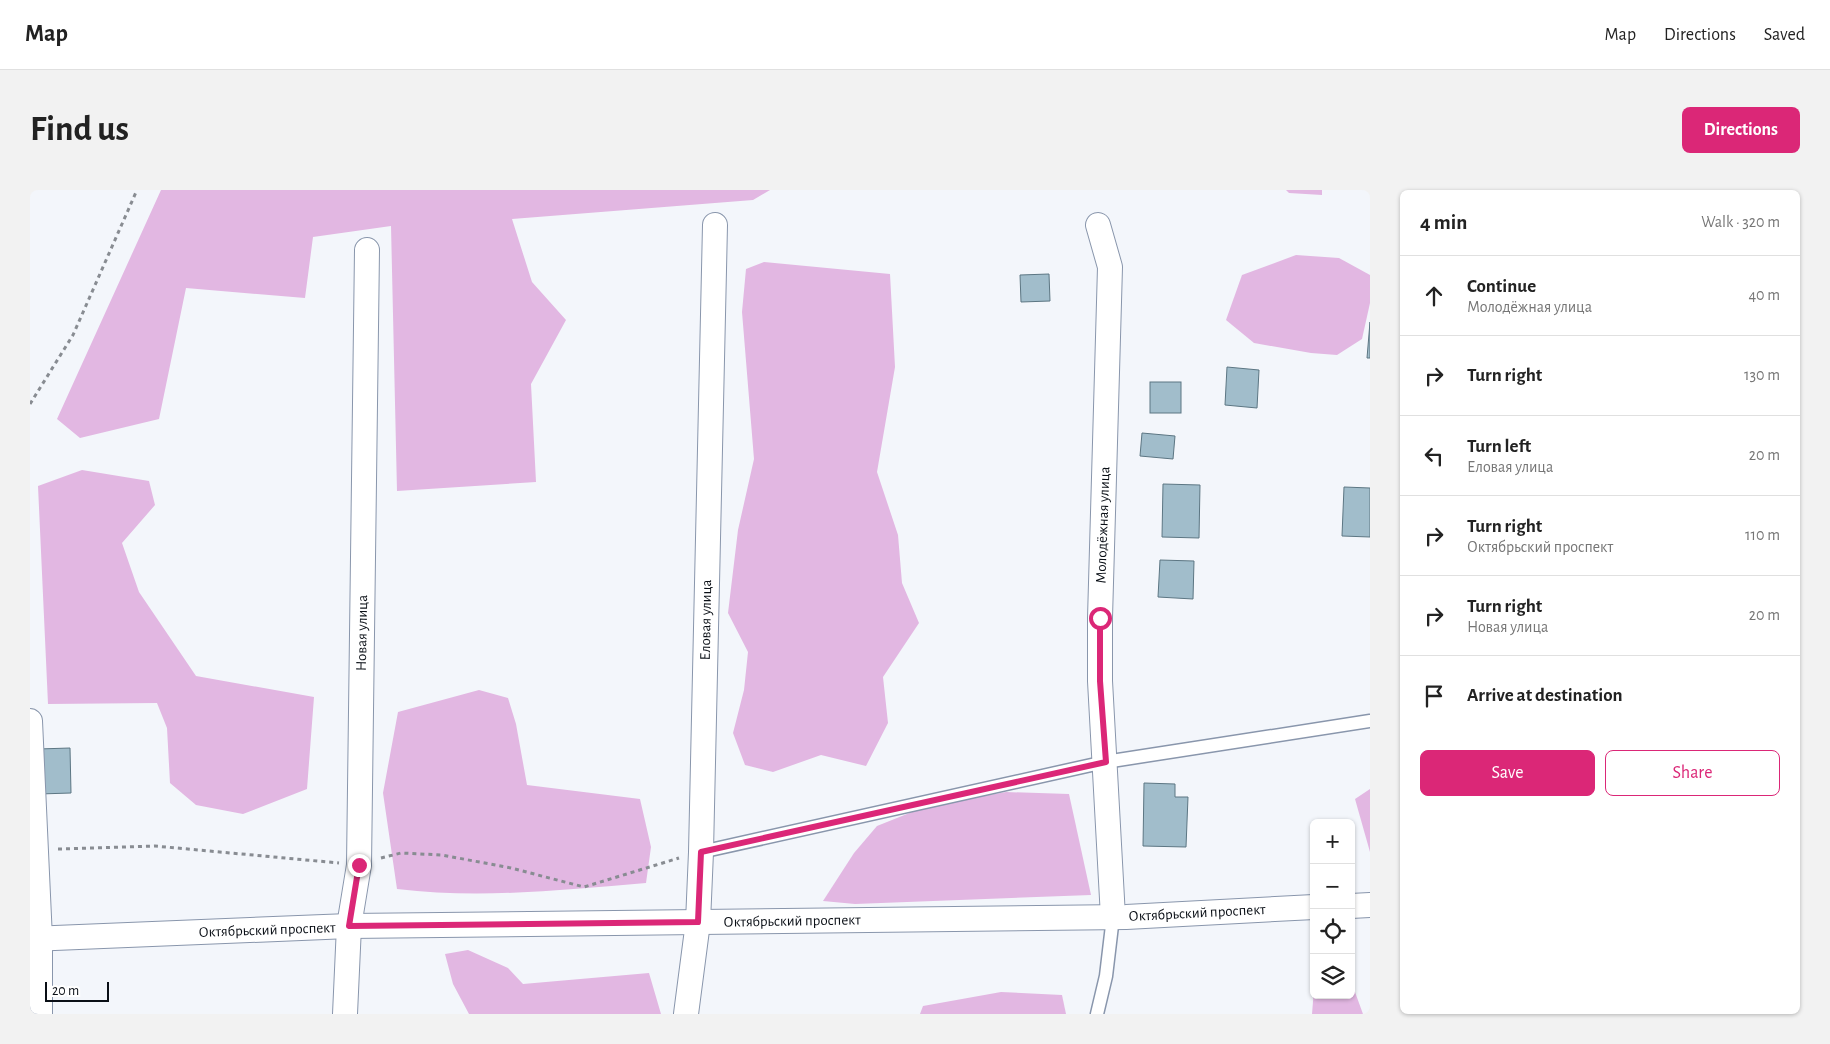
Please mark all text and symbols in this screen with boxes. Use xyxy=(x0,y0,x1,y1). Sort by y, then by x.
text: Map xyxy=(25,22,68,46)
text: Map xyxy=(1605,26,1636,44)
text: Directions xyxy=(1664,26,1736,44)
text: Saved xyxy=(1764,26,1805,44)
button: Directions xyxy=(1682,107,1800,153)
text: Find us xyxy=(30,112,129,147)
text: 4 min xyxy=(1420,212,1467,233)
text: Walk · 320 m xyxy=(1701,214,1780,230)
text: Continue xyxy=(1467,277,1536,296)
icon: ahead xyxy=(1420,282,1448,310)
text: 40 m xyxy=(1748,287,1780,303)
text: Молодёжная улица xyxy=(1467,299,1592,315)
icon: right xyxy=(1420,362,1448,390)
text: Turn right xyxy=(1467,366,1542,385)
text: 130 m xyxy=(1744,367,1780,383)
text: Turn left xyxy=(1467,437,1531,456)
icon: left xyxy=(1420,442,1448,470)
text: 20 m xyxy=(1749,447,1780,463)
text: Еловая улица xyxy=(1467,459,1553,475)
street label: Молодёжная улица xyxy=(1093,466,1113,584)
text: Turn right xyxy=(1467,517,1542,536)
icon: right xyxy=(1420,522,1448,550)
text: 110 m xyxy=(1745,527,1780,543)
text: Октябрьский проспект xyxy=(1467,539,1613,555)
street label: Еловая улица xyxy=(698,579,714,661)
street label: Новая улица xyxy=(354,595,370,671)
text: Turn right xyxy=(1467,597,1542,616)
icon: right xyxy=(1420,602,1448,630)
route start xyxy=(1089,607,1112,630)
text: 20 m xyxy=(1749,607,1780,623)
text: Новая улица xyxy=(1467,619,1548,635)
icon: arrive xyxy=(1420,682,1448,710)
text: Arrive at destination xyxy=(1467,686,1623,705)
button: Save xyxy=(1420,750,1595,796)
button: Share xyxy=(1605,750,1780,796)
map controls xyxy=(1310,819,1355,999)
button: + xyxy=(1310,819,1355,864)
route end xyxy=(348,854,371,877)
button: − xyxy=(1310,864,1355,909)
street label: Октябрьский проспект xyxy=(1128,902,1266,924)
button: locate xyxy=(1310,909,1355,954)
street label: Октябрьский проспект xyxy=(723,912,861,930)
street label: Октябрьский проспект xyxy=(198,920,336,940)
button: layers xyxy=(1310,954,1355,999)
scale bar xyxy=(45,979,109,1002)
text: 20 m xyxy=(52,984,79,998)

